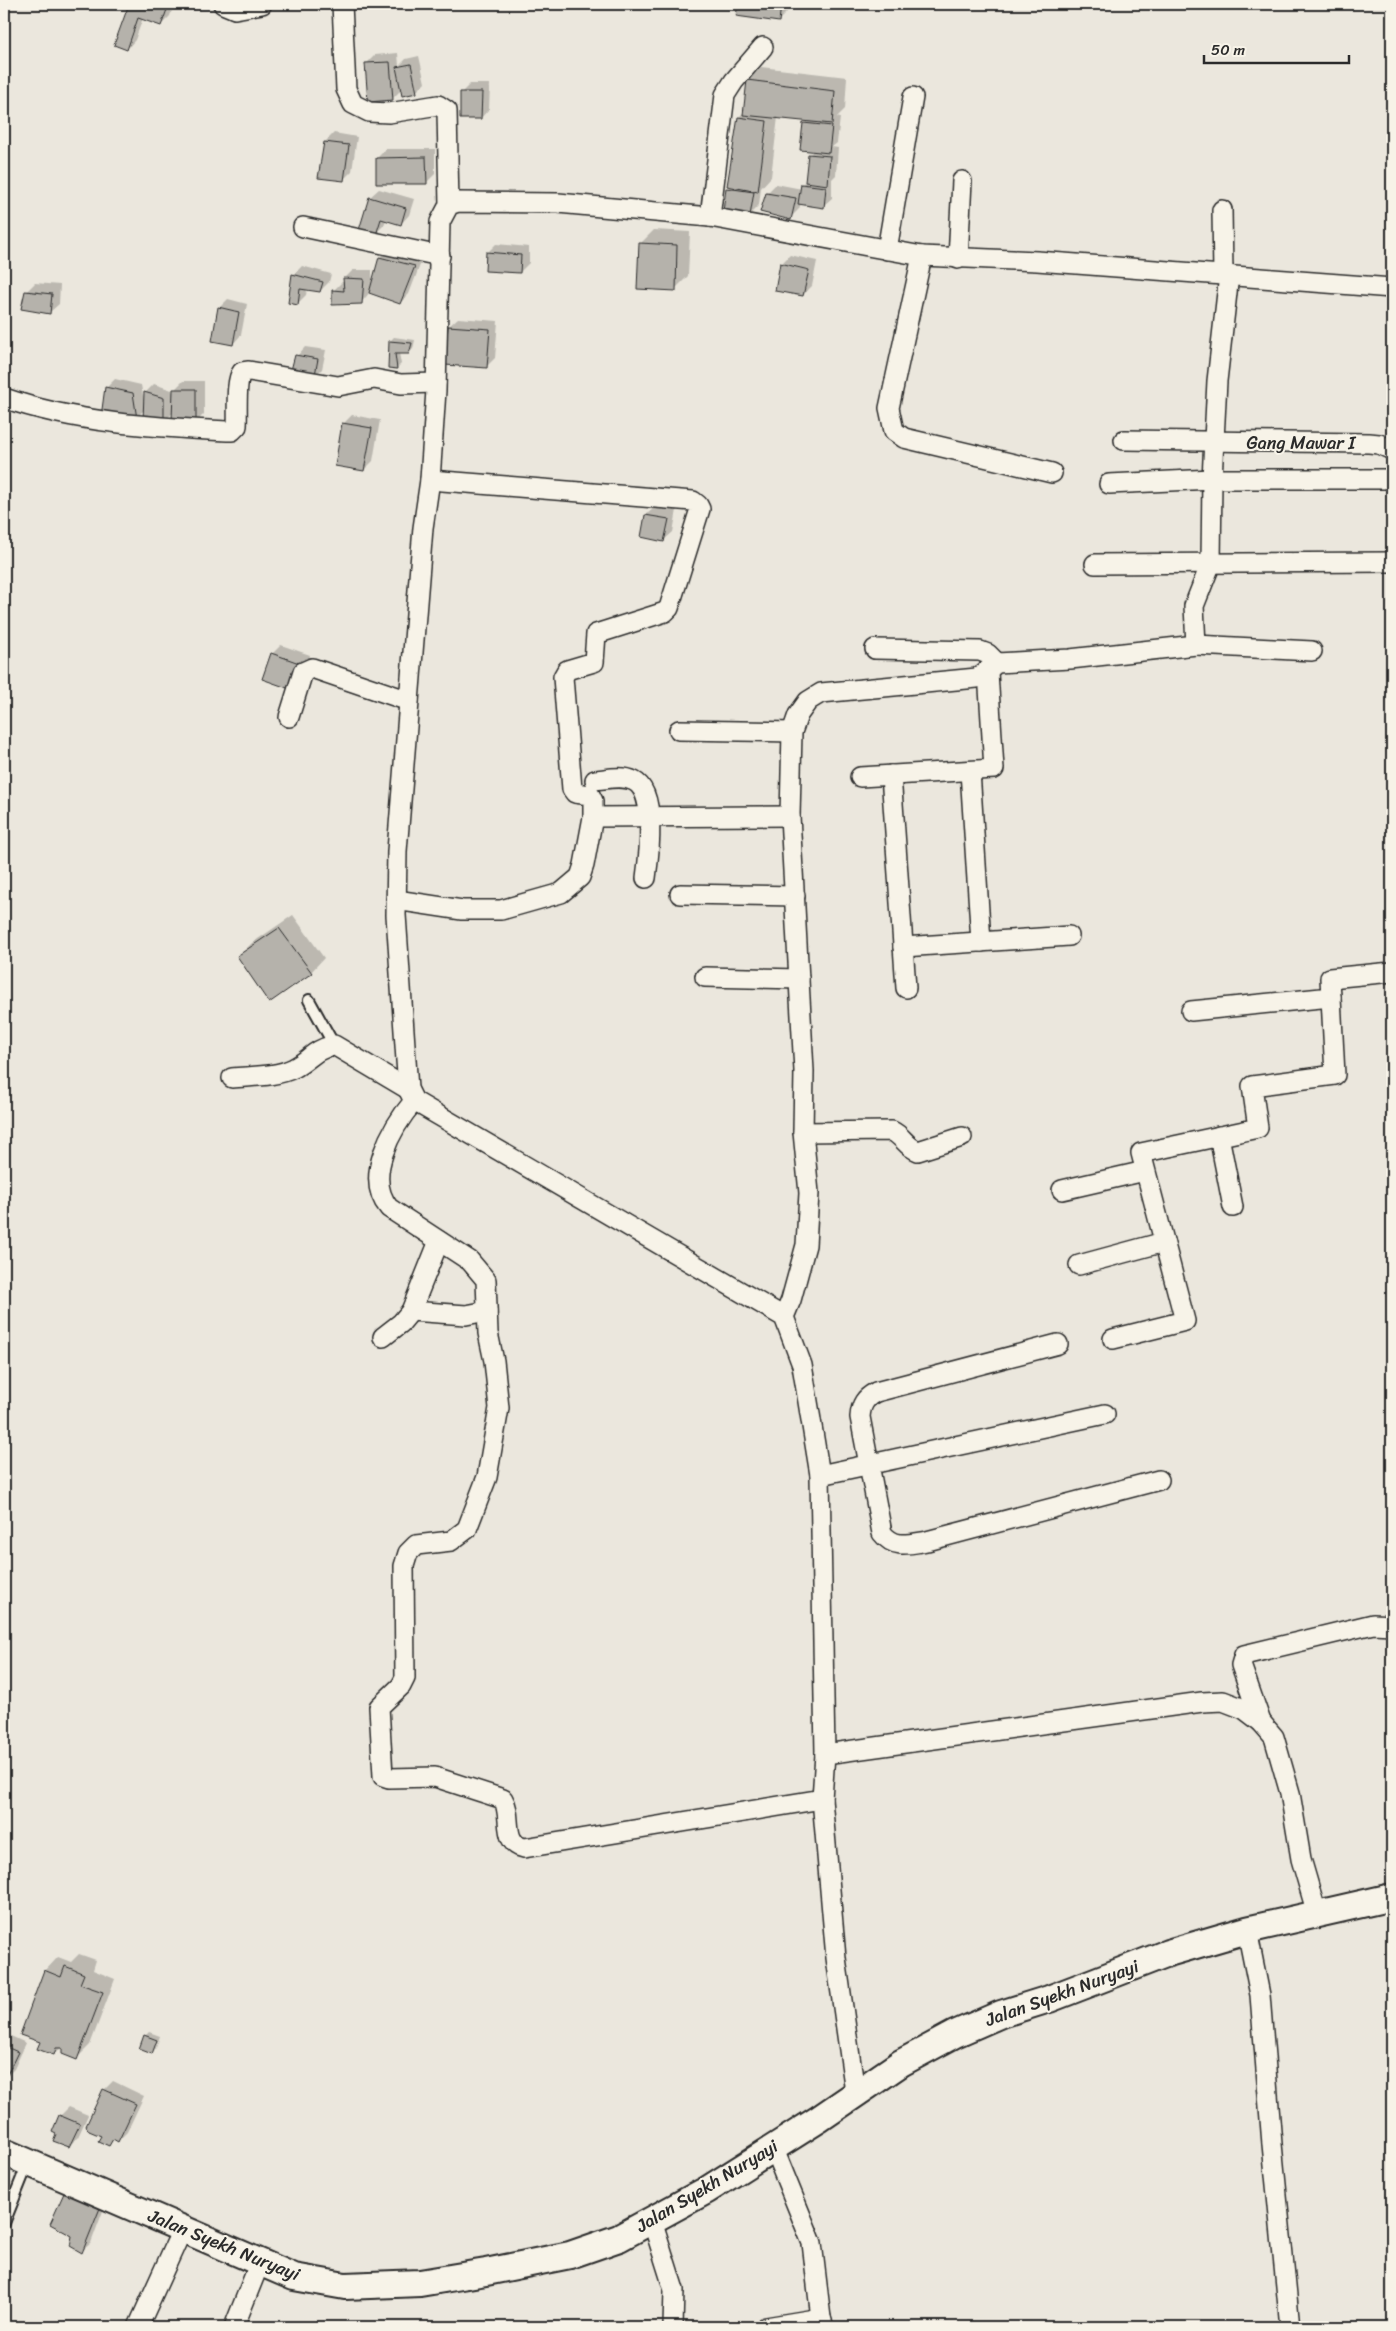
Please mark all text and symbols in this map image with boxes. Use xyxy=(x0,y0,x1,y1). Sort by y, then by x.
scale bar xyxy=(1204,32,1348,64)
text: 50 m xyxy=(1211,37,1246,63)
street label: Gang Mawar I xyxy=(1247,427,1357,459)
street label: Jalan Syekh Nuryayi xyxy=(980,1950,1144,2036)
street label: Jalan Syekh Nuryayi xyxy=(629,2130,785,2242)
street label: Jalan Syekh Nuryayi xyxy=(142,2200,306,2290)

